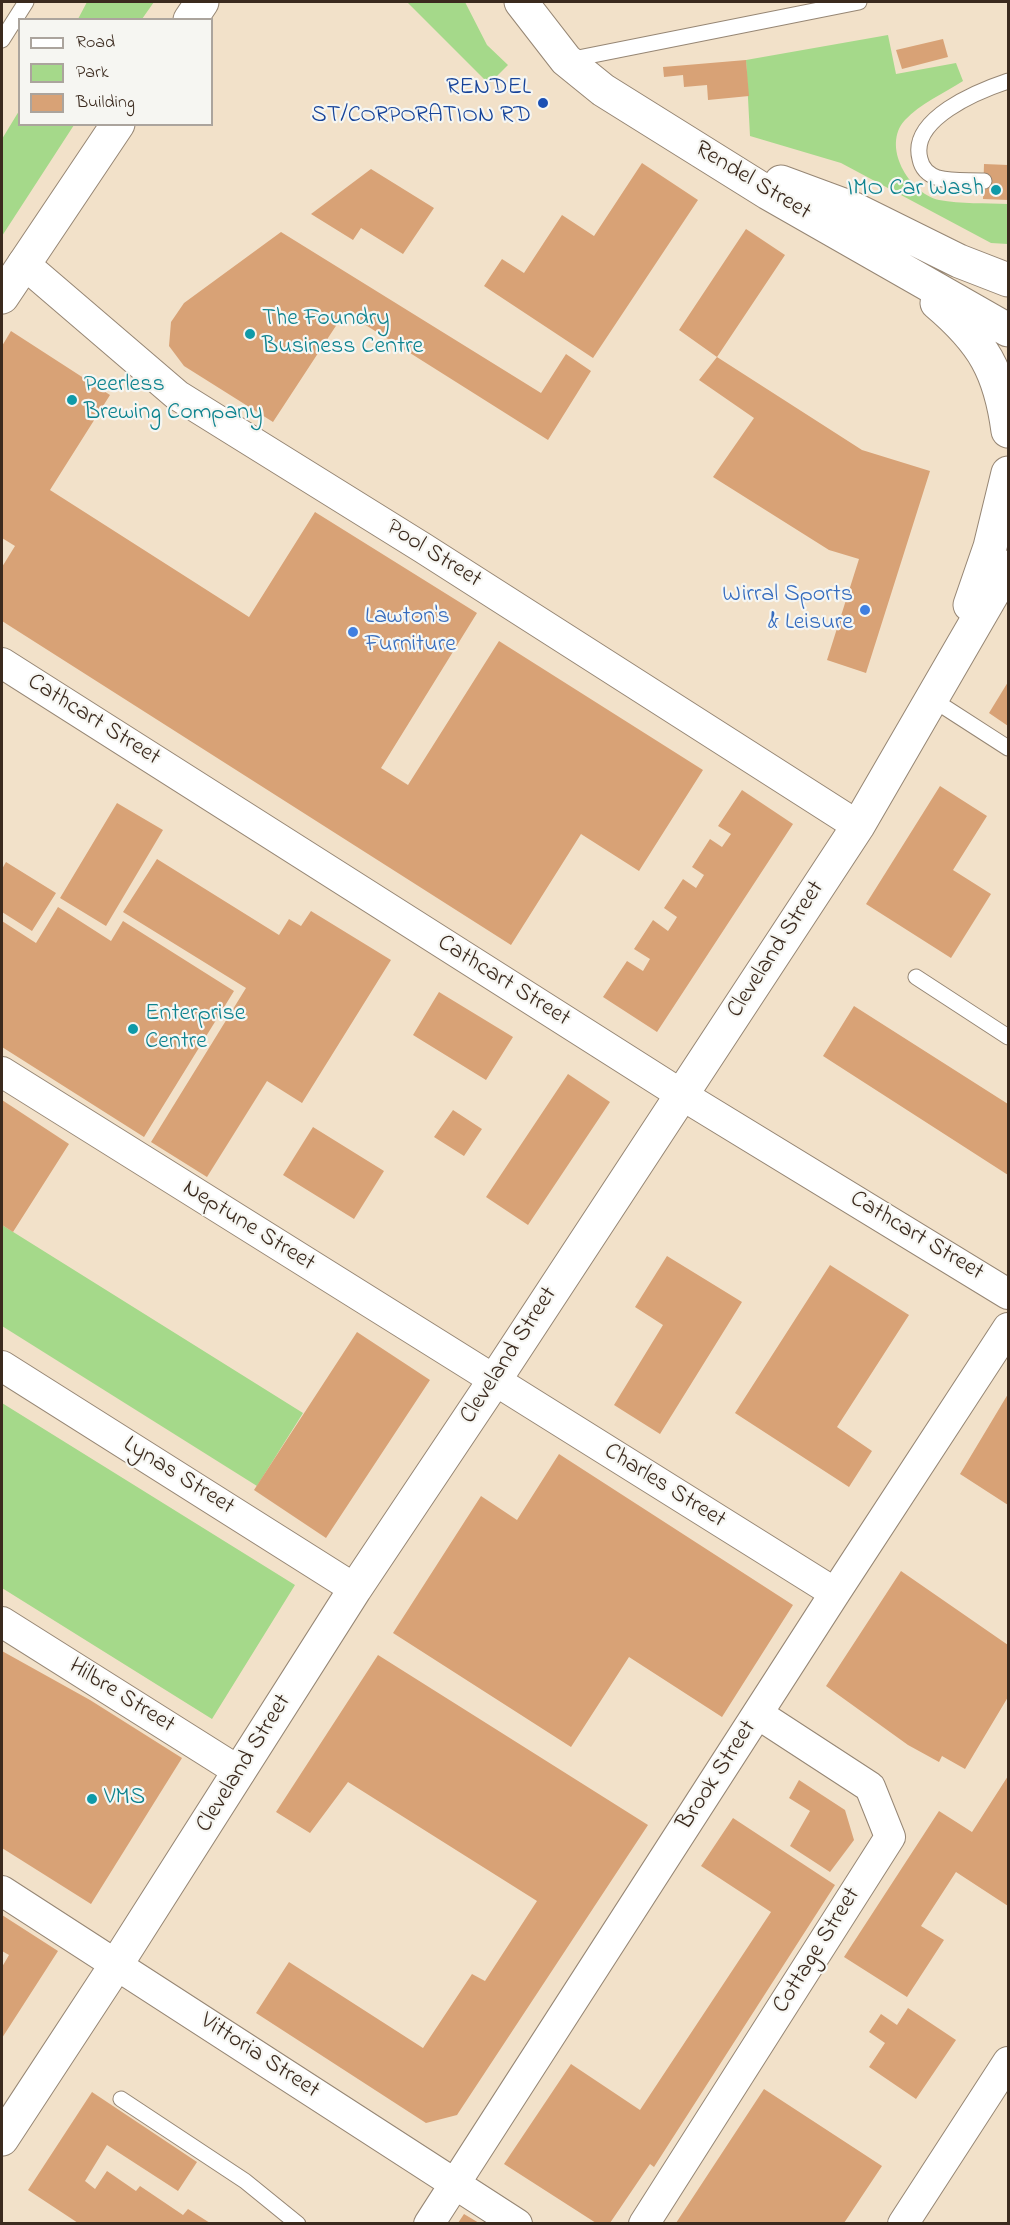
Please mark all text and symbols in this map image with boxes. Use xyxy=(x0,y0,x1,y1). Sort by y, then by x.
legend xyxy=(18,18,213,126)
text: Road xyxy=(76,30,115,56)
text: Park xyxy=(76,60,109,86)
place label: RENDEL ST/CORPORATION RD xyxy=(311,75,531,131)
text: Building xyxy=(76,90,135,116)
marker: RENDEL ST/CORPORATION RD xyxy=(536,96,550,110)
street label: Rendel Street xyxy=(689,136,815,228)
place label: IMO Car Wash xyxy=(847,176,984,204)
marker: IMO Car Wash xyxy=(989,183,1003,197)
place label: The Foundry Business Centre xyxy=(262,306,423,362)
marker: The Foundry Business Centre xyxy=(243,327,257,341)
place label: Peerless Brewing Company xyxy=(84,372,263,428)
marker: Peerless Brewing Company xyxy=(65,393,79,407)
street label: Pool Street xyxy=(380,514,486,596)
place label: Wirral Sports & Leisure xyxy=(722,582,853,638)
marker: Wirral Sports & Leisure xyxy=(858,603,872,617)
place label: Lawton's Furniture xyxy=(365,604,456,660)
marker: Lawton's Furniture xyxy=(346,625,360,639)
street label: Cathcart Street xyxy=(21,669,165,773)
street label: Cleveland Street xyxy=(722,876,832,1024)
street label: Cathcart Street xyxy=(431,930,575,1034)
place label: Enterprise Centre xyxy=(145,1001,245,1057)
marker: Enterprise Centre xyxy=(126,1022,140,1036)
street label: Neptune Street xyxy=(176,1175,320,1279)
street label: Cathcart Street xyxy=(844,1186,988,1288)
street label: Cleveland Street xyxy=(455,1282,565,1430)
street label: Lynas Street xyxy=(117,1431,239,1523)
street label: Charles Street xyxy=(598,1438,730,1536)
street label: Hilbre Street xyxy=(63,1653,179,1741)
street label: Cleveland Street xyxy=(191,1690,299,1838)
street label: Brook Street xyxy=(672,1716,764,1836)
place label: VMS xyxy=(104,1785,145,1813)
marker: VMS xyxy=(85,1792,99,1806)
street label: Cottage Street xyxy=(768,1883,868,2019)
street label: Vittoria Street xyxy=(194,2008,324,2106)

